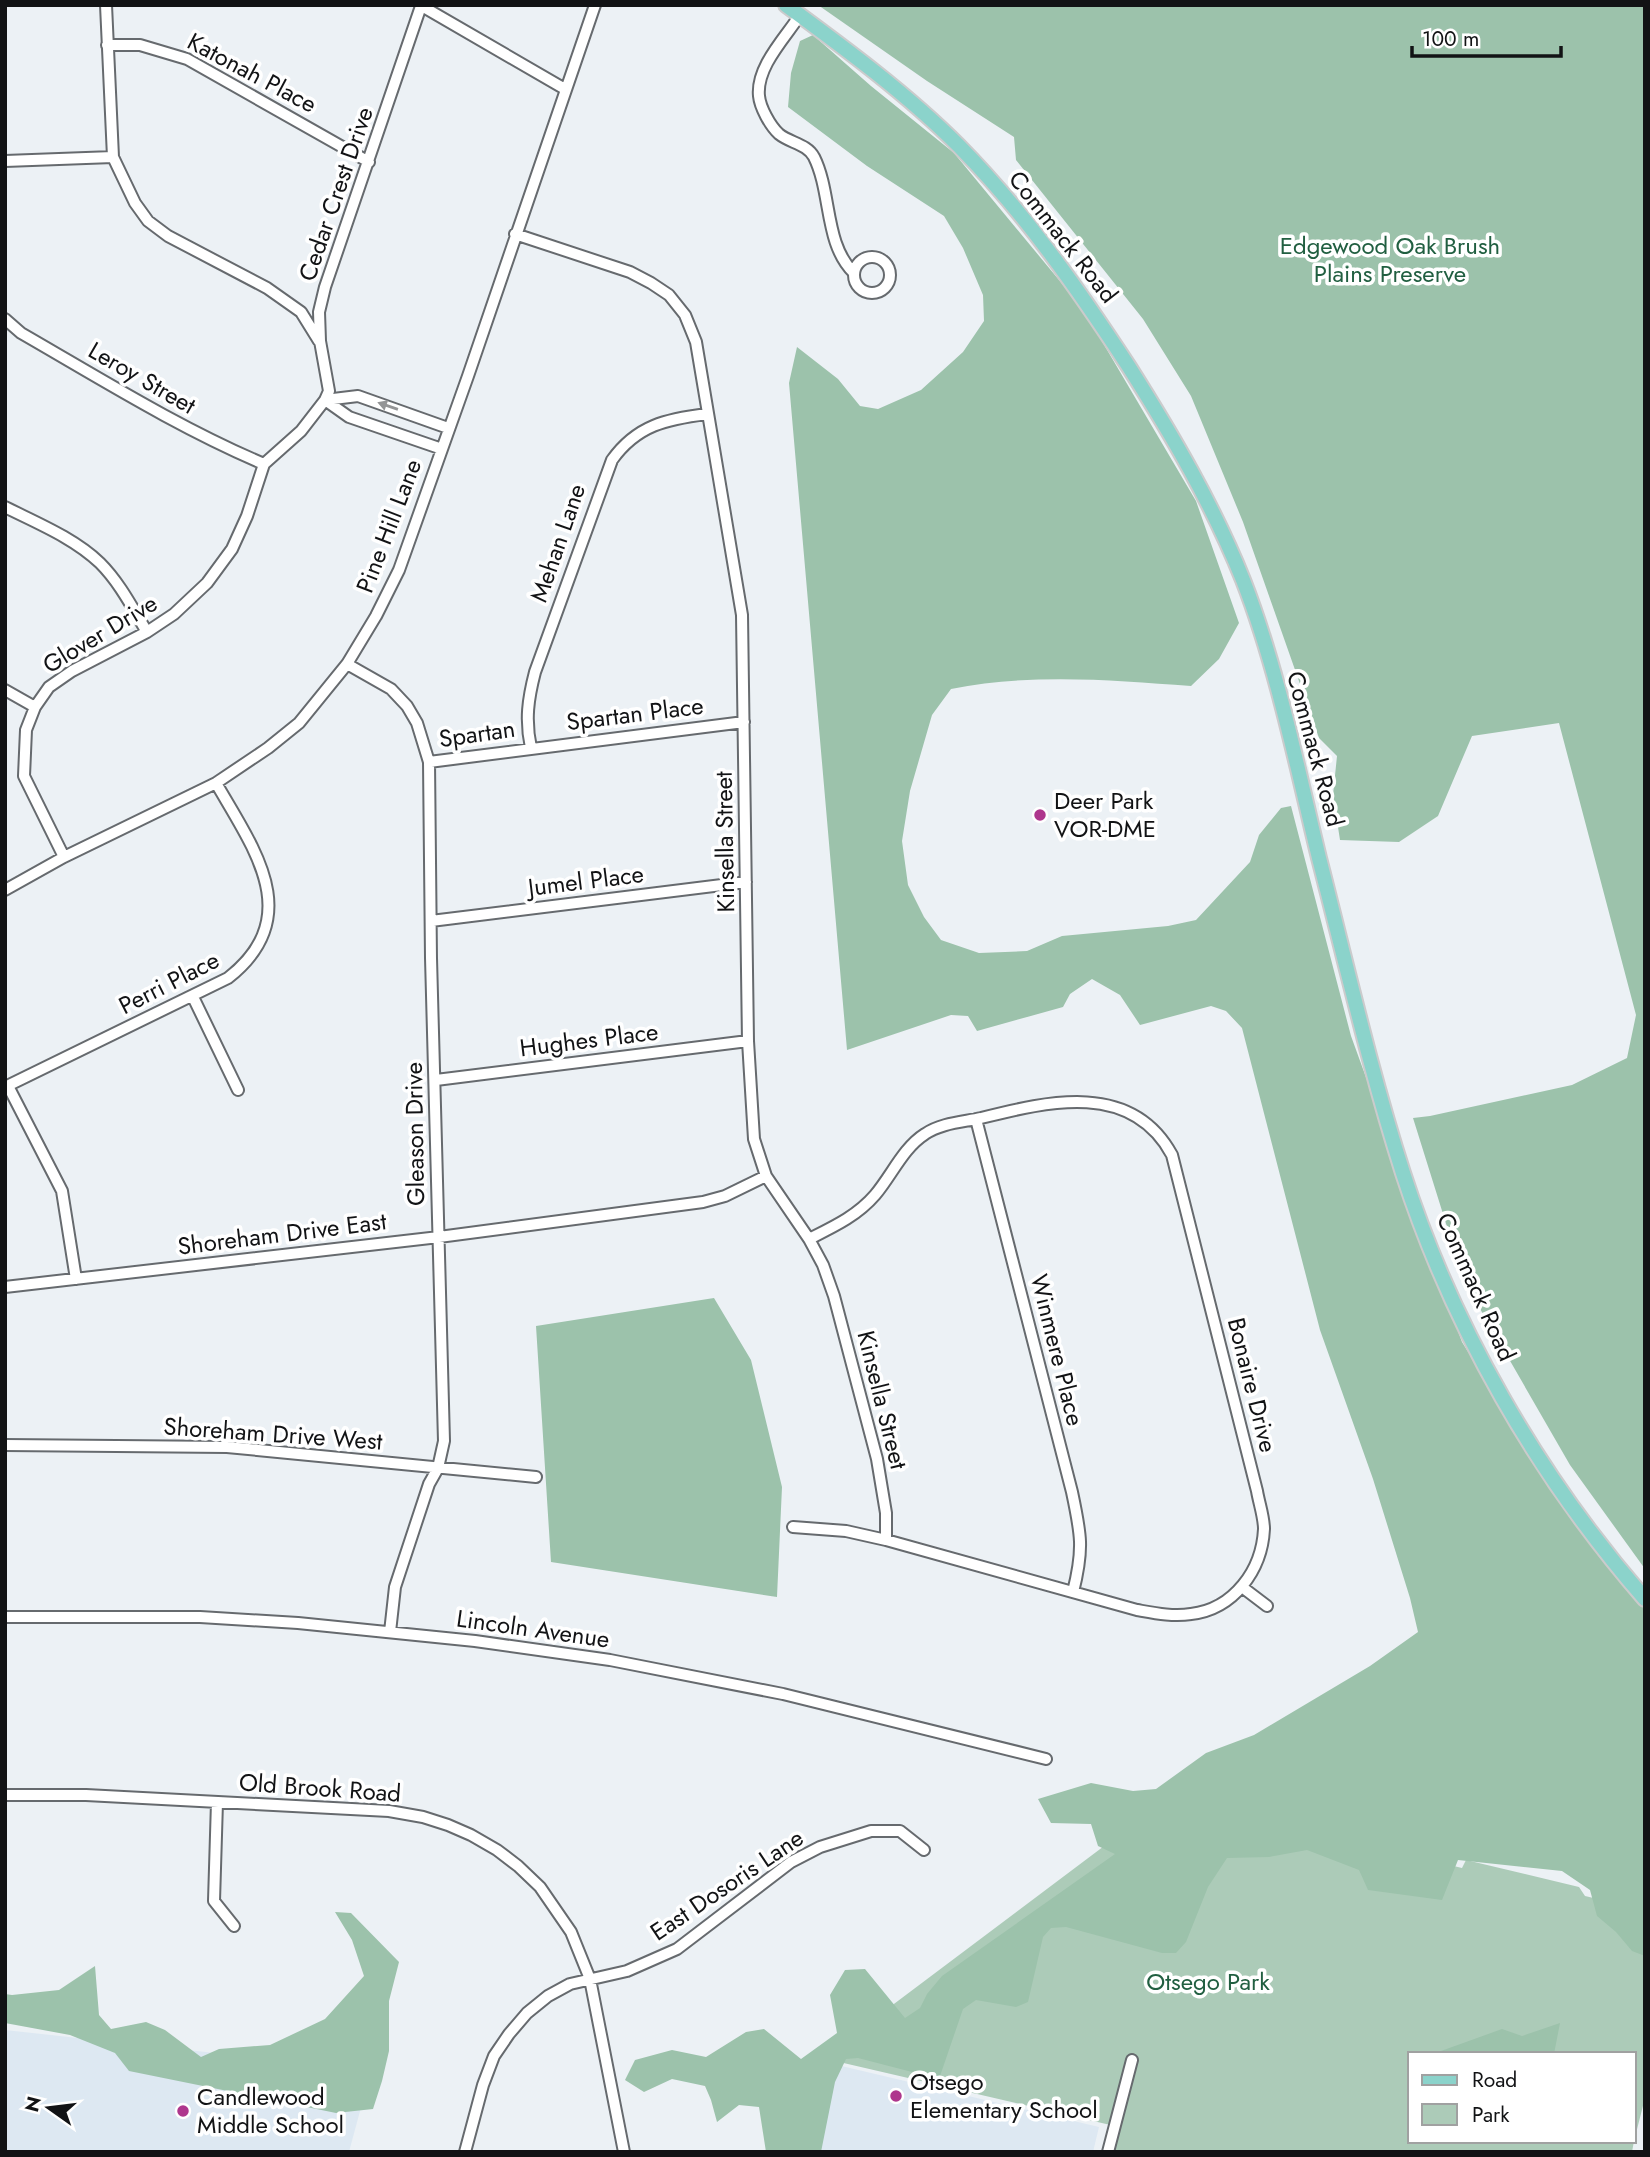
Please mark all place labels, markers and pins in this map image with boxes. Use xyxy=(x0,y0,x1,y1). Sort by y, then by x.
place label: Deer Park VOR-DME xyxy=(1054,783,1156,846)
marker: Deer Park VOR-DME xyxy=(1032,807,1048,823)
place label: Otsego Elementary School xyxy=(910,2064,1098,2127)
place label: Candlewood Middle School xyxy=(197,2079,344,2142)
marker: Otsego Elementary School xyxy=(888,2088,904,2104)
marker: Candlewood Middle School xyxy=(175,2103,191,2119)

